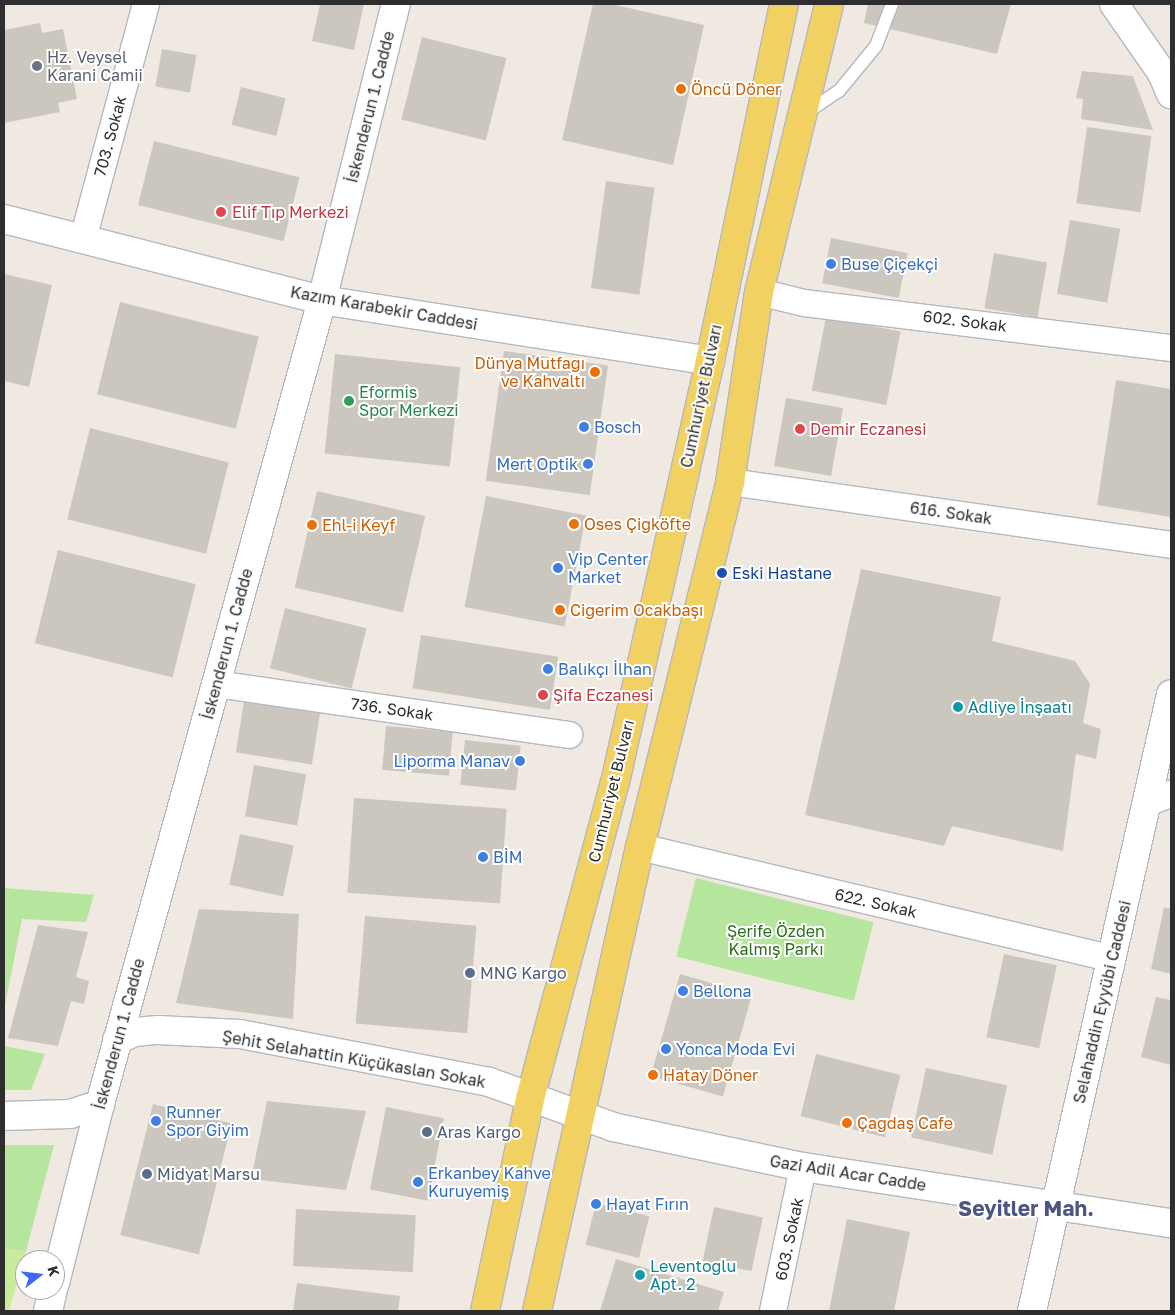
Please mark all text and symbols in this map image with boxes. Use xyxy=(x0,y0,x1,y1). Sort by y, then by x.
street label: İskenderun 1. Cadde xyxy=(342,29,398,185)
place label: Hz. Veysel Karani Camii xyxy=(47,47,143,85)
marker: Hz. Veysel Karani Camii xyxy=(31,60,43,72)
place label: Öncü Döner xyxy=(691,79,781,99)
marker: Öncü Döner xyxy=(675,83,687,95)
street label: 703. Sokak xyxy=(90,93,130,179)
place label: Elif Tıp Merkezi xyxy=(232,202,349,222)
marker: Elif Tıp Merkezi xyxy=(214,205,228,219)
place label: Buse Çiçekçi xyxy=(841,254,938,274)
marker: Buse Çiçekçi xyxy=(825,258,837,270)
street label: Kazım Karabekir Caddesi xyxy=(289,282,479,334)
street label: 602. Sokak xyxy=(922,306,1008,336)
street label: Cumhuriyet Bulvarı xyxy=(676,322,726,470)
place label: Dünya Mutfağı ve Kahvaltı xyxy=(475,353,585,391)
marker: Dünya Mutfağı ve Kahvaltı xyxy=(589,366,601,378)
place label: Eformis Spor Merkezi xyxy=(359,382,459,420)
marker: Eformis Spor Merkezi xyxy=(343,395,355,407)
place label: Bosch xyxy=(594,417,641,437)
place label: Demir Eczanesi xyxy=(810,419,927,439)
marker: Bosch xyxy=(578,421,590,433)
marker: Demir Eczanesi xyxy=(794,423,806,435)
place label: Mert Optik xyxy=(497,454,578,474)
marker: Mert Optik xyxy=(582,458,594,470)
street label: 616. Sokak xyxy=(909,498,993,528)
place label: Oses Çiğköfte xyxy=(584,514,691,534)
place label: Ehl-i Keyf xyxy=(322,515,395,535)
marker: Oses Çiğköfte xyxy=(568,518,580,530)
marker: Ehl-i Keyf xyxy=(306,519,318,531)
place label: Vip Center Market xyxy=(568,549,649,587)
marker: Vip Center Market xyxy=(552,562,564,574)
place label: Eski Hastane xyxy=(732,563,832,583)
street label: İskenderun 1. Cadde xyxy=(198,566,256,722)
marker: Eski Hastane xyxy=(716,567,728,579)
place label: Ciğerim Ocakbaşı xyxy=(570,600,703,620)
marker: Ciğerim Ocakbaşı xyxy=(554,604,566,616)
place label: Balıkçı İlhan xyxy=(558,659,652,679)
marker: Balıkçı İlhan xyxy=(542,663,554,675)
place label: Şifa Eczanesi xyxy=(553,685,653,705)
marker: Şifa Eczanesi xyxy=(537,689,549,701)
street label: 736. Sokak xyxy=(350,694,434,724)
place label: Adliye İnşaatı xyxy=(968,697,1072,717)
marker: Adliye İnşaatı xyxy=(952,701,964,713)
street label: Cumhuriyet Bulvarı xyxy=(584,718,638,864)
place label: Liporma Manav xyxy=(393,751,510,771)
marker: Liporma Manav xyxy=(514,755,526,767)
place label: BİM xyxy=(493,847,523,867)
marker: BİM xyxy=(477,851,489,863)
street label: 622. Sokak xyxy=(833,884,919,922)
street label: Selahaddin Eyyübi Caddesi xyxy=(1069,899,1135,1105)
park label: Şerife Özden Kalmış Parkı xyxy=(727,921,825,959)
street label: İskenderun 1. Cadde xyxy=(90,956,148,1112)
place label: MNG Kargo xyxy=(480,963,567,983)
marker: MNG Kargo xyxy=(464,967,476,979)
place label: Bellona xyxy=(693,981,752,1001)
marker: Bellona xyxy=(677,985,689,997)
street label: Şehit Selahattin Küçükaslan Sokak xyxy=(221,1026,487,1092)
place label: Yonca Moda Evi xyxy=(676,1039,795,1059)
marker: Yonca Moda Evi xyxy=(660,1043,672,1055)
place label: Hatay Döner xyxy=(663,1065,758,1085)
marker: Hatay Döner xyxy=(647,1069,659,1081)
place label: Runner Spor Giyim xyxy=(166,1102,249,1140)
place label: Çağdaş Cafe xyxy=(857,1113,953,1133)
marker: Runner Spor Giyim xyxy=(150,1115,162,1127)
marker: Çağdaş Cafe xyxy=(841,1117,853,1129)
place label: Aras Kargo xyxy=(437,1122,521,1142)
marker: Aras Kargo xyxy=(421,1126,433,1138)
street label: Gazi Adil Acar Cadde xyxy=(768,1151,928,1195)
place label: Erkanbey Kahve Kuruyemiş xyxy=(428,1163,551,1201)
place label: Midyat Marsu xyxy=(157,1164,260,1184)
marker: Midyat Marsu xyxy=(141,1168,153,1180)
marker: Erkanbey Kahve Kuruyemiş xyxy=(412,1176,424,1188)
place label: Hayat Fırın xyxy=(606,1194,689,1214)
district label: Seyitler Mah. xyxy=(958,1195,1094,1221)
street label: 603. Sokak xyxy=(771,1196,807,1282)
marker: Hayat Fırın xyxy=(590,1198,602,1210)
north arrow xyxy=(15,1250,65,1300)
place label: Leventoğlu Apt. 2 xyxy=(650,1256,736,1294)
text: K xyxy=(44,1264,64,1278)
marker: Leventoğlu Apt. 2 xyxy=(634,1269,646,1281)

